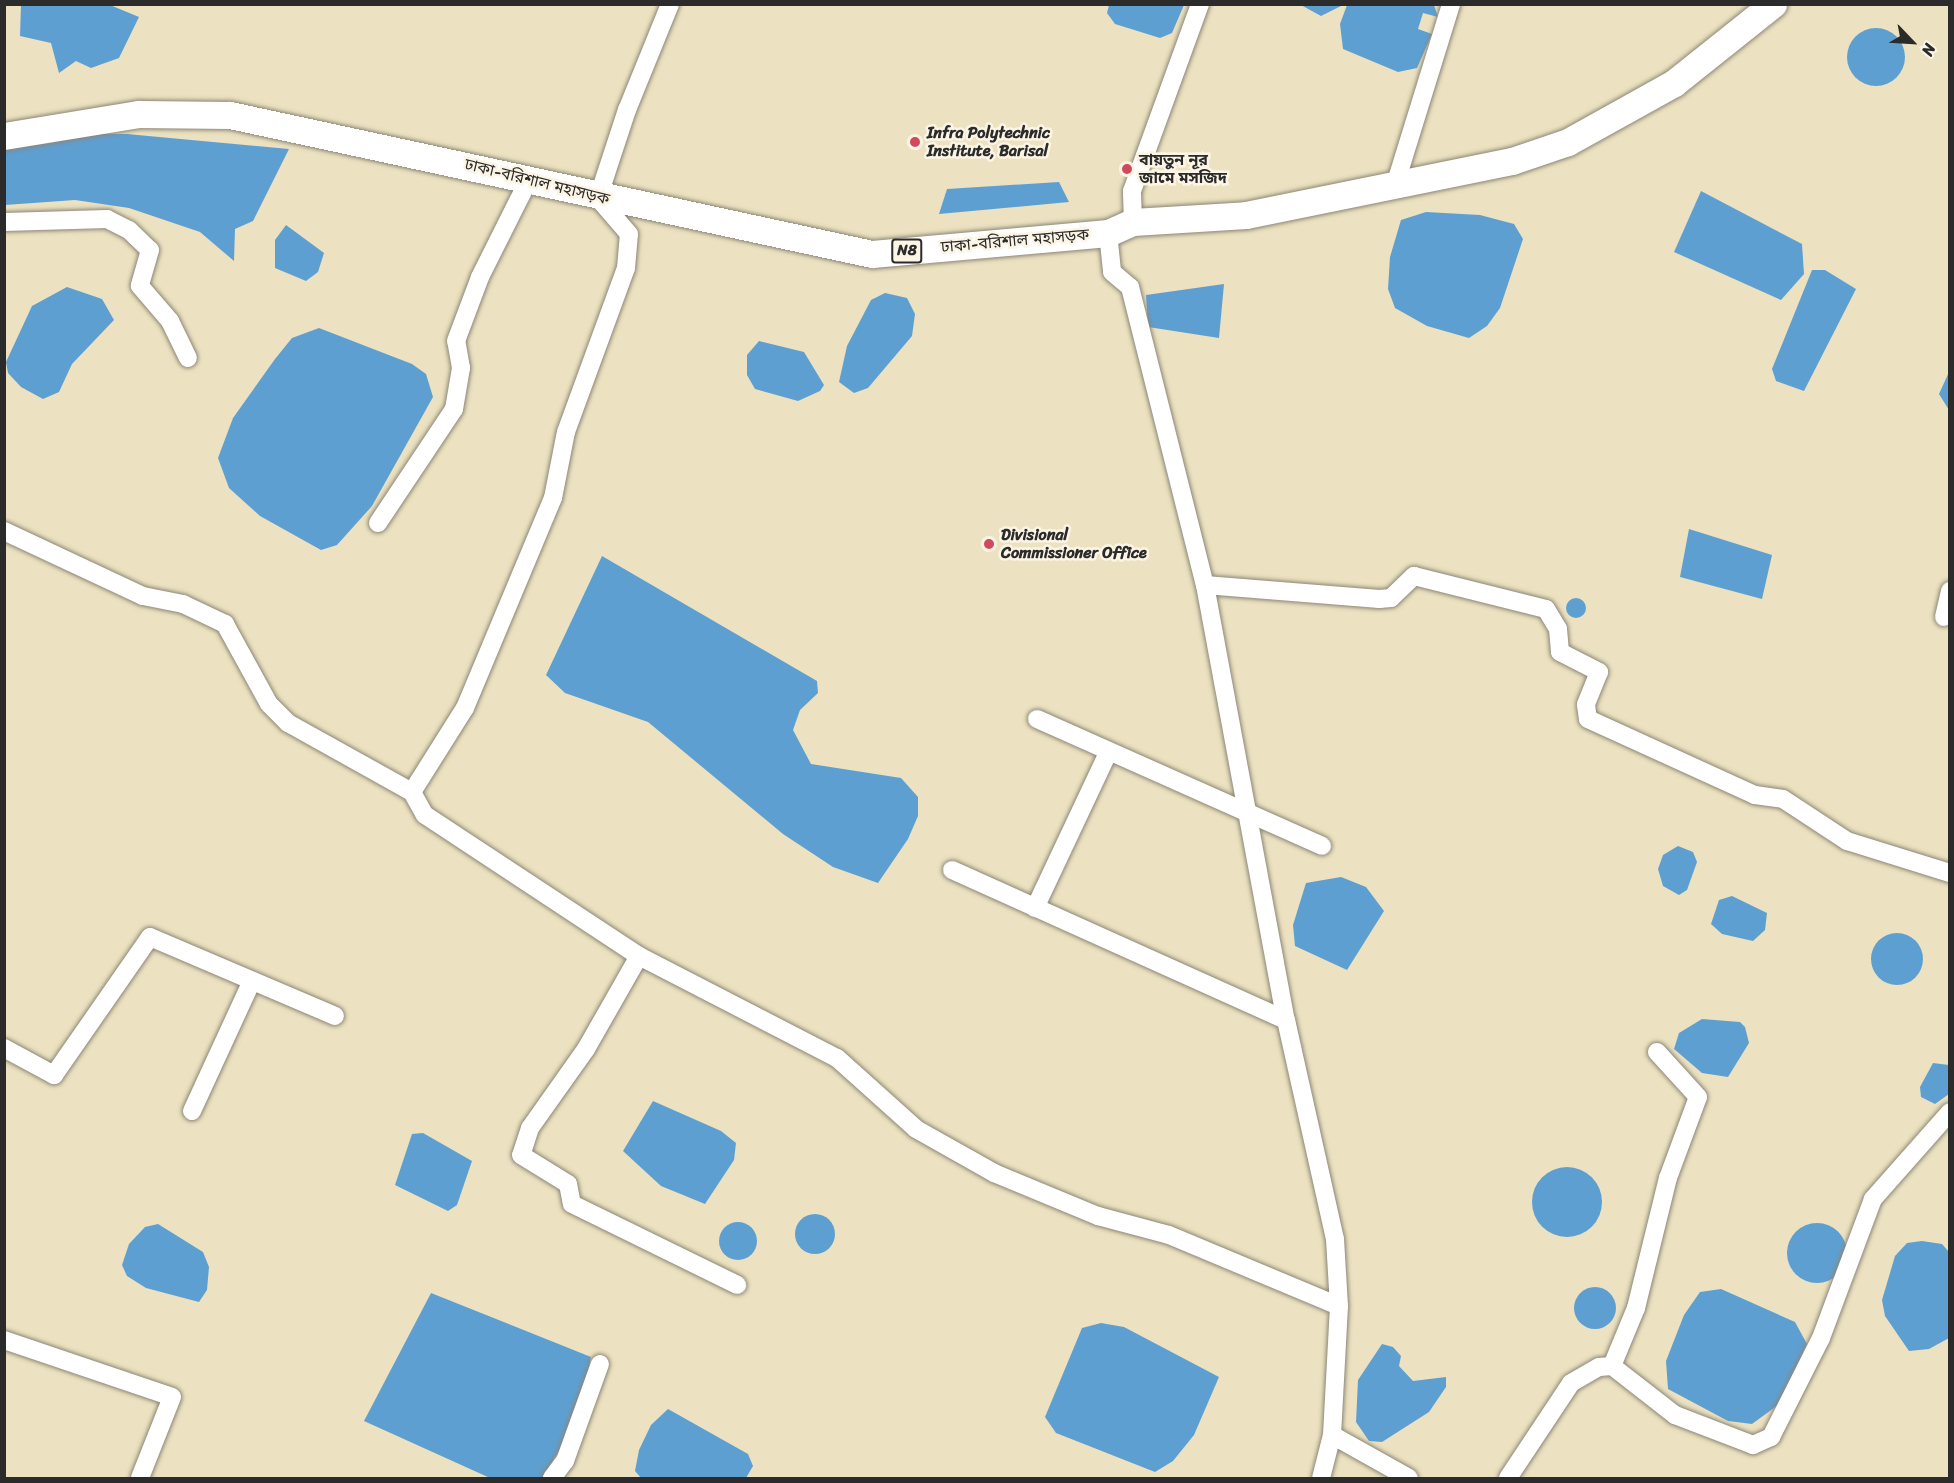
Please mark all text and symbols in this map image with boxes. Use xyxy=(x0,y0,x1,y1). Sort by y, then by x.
north arrow xyxy=(1882,12,1942,72)
text: N xyxy=(1913,39,1944,61)
place label: Infra Polytechnic Institute, Barisal xyxy=(927,123,1050,161)
marker: Infra Polytechnic Institute, Barisal xyxy=(908,135,922,149)
place label: বায়তুন নূর জামে মসজিদ xyxy=(1139,150,1227,188)
street label: ঢাকা-বরিশাল মহাসড়ক xyxy=(462,155,612,209)
marker: বায়তুন নূর জামে মসজিদ xyxy=(1120,162,1134,176)
street label: ঢাকা-বরিশাল মহাসড়ক xyxy=(940,225,1090,257)
road number: N8 xyxy=(890,239,924,263)
place label: Divisional Commissioner Office xyxy=(1001,525,1147,563)
marker: Divisional Commissioner Office xyxy=(982,537,996,551)

